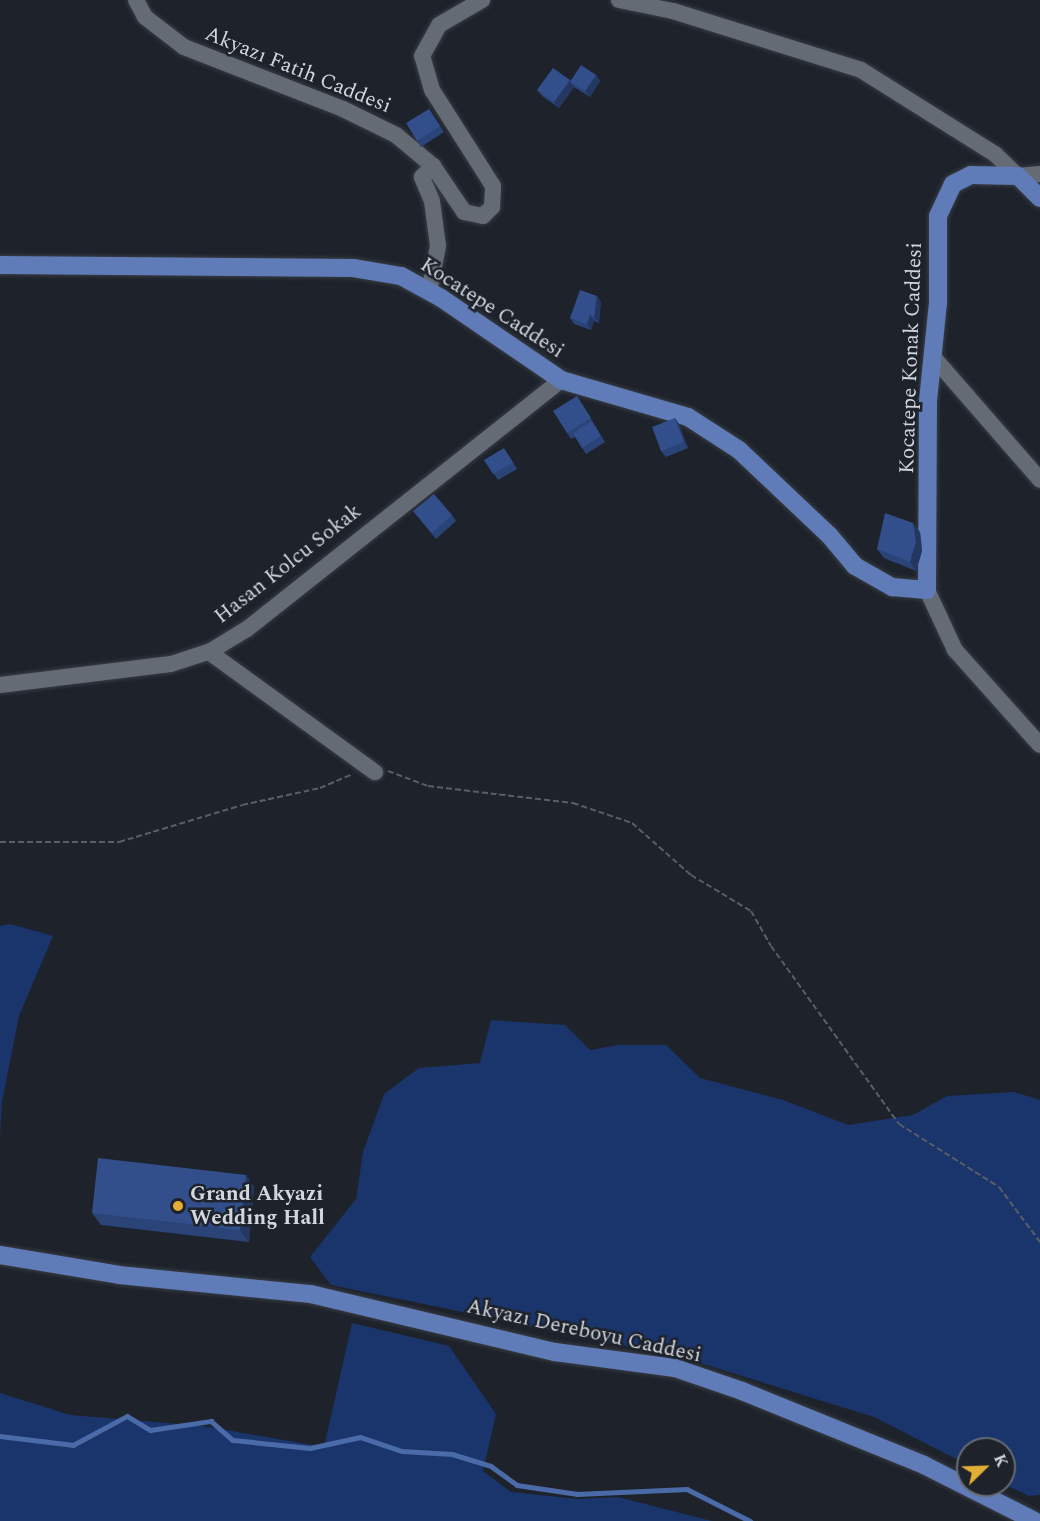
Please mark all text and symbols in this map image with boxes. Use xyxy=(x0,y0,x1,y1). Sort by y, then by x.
street label: Akyazı Fatih Caddesi xyxy=(201,21,395,119)
street label: Kocatepe Konak Caddesi xyxy=(894,242,928,474)
street label: Kocatepe Caddesi xyxy=(415,252,569,364)
street label: Hasan Kolcu Sokak xyxy=(209,499,367,629)
place label: Grand Akyazi Wedding Hall xyxy=(190,1181,325,1231)
marker: Grand Akyazi Wedding Hall xyxy=(171,1199,185,1213)
street label: Akyazı Dereboyu Caddesi xyxy=(464,1294,704,1368)
north arrow xyxy=(956,1437,1016,1497)
text: K xyxy=(987,1450,1014,1471)

